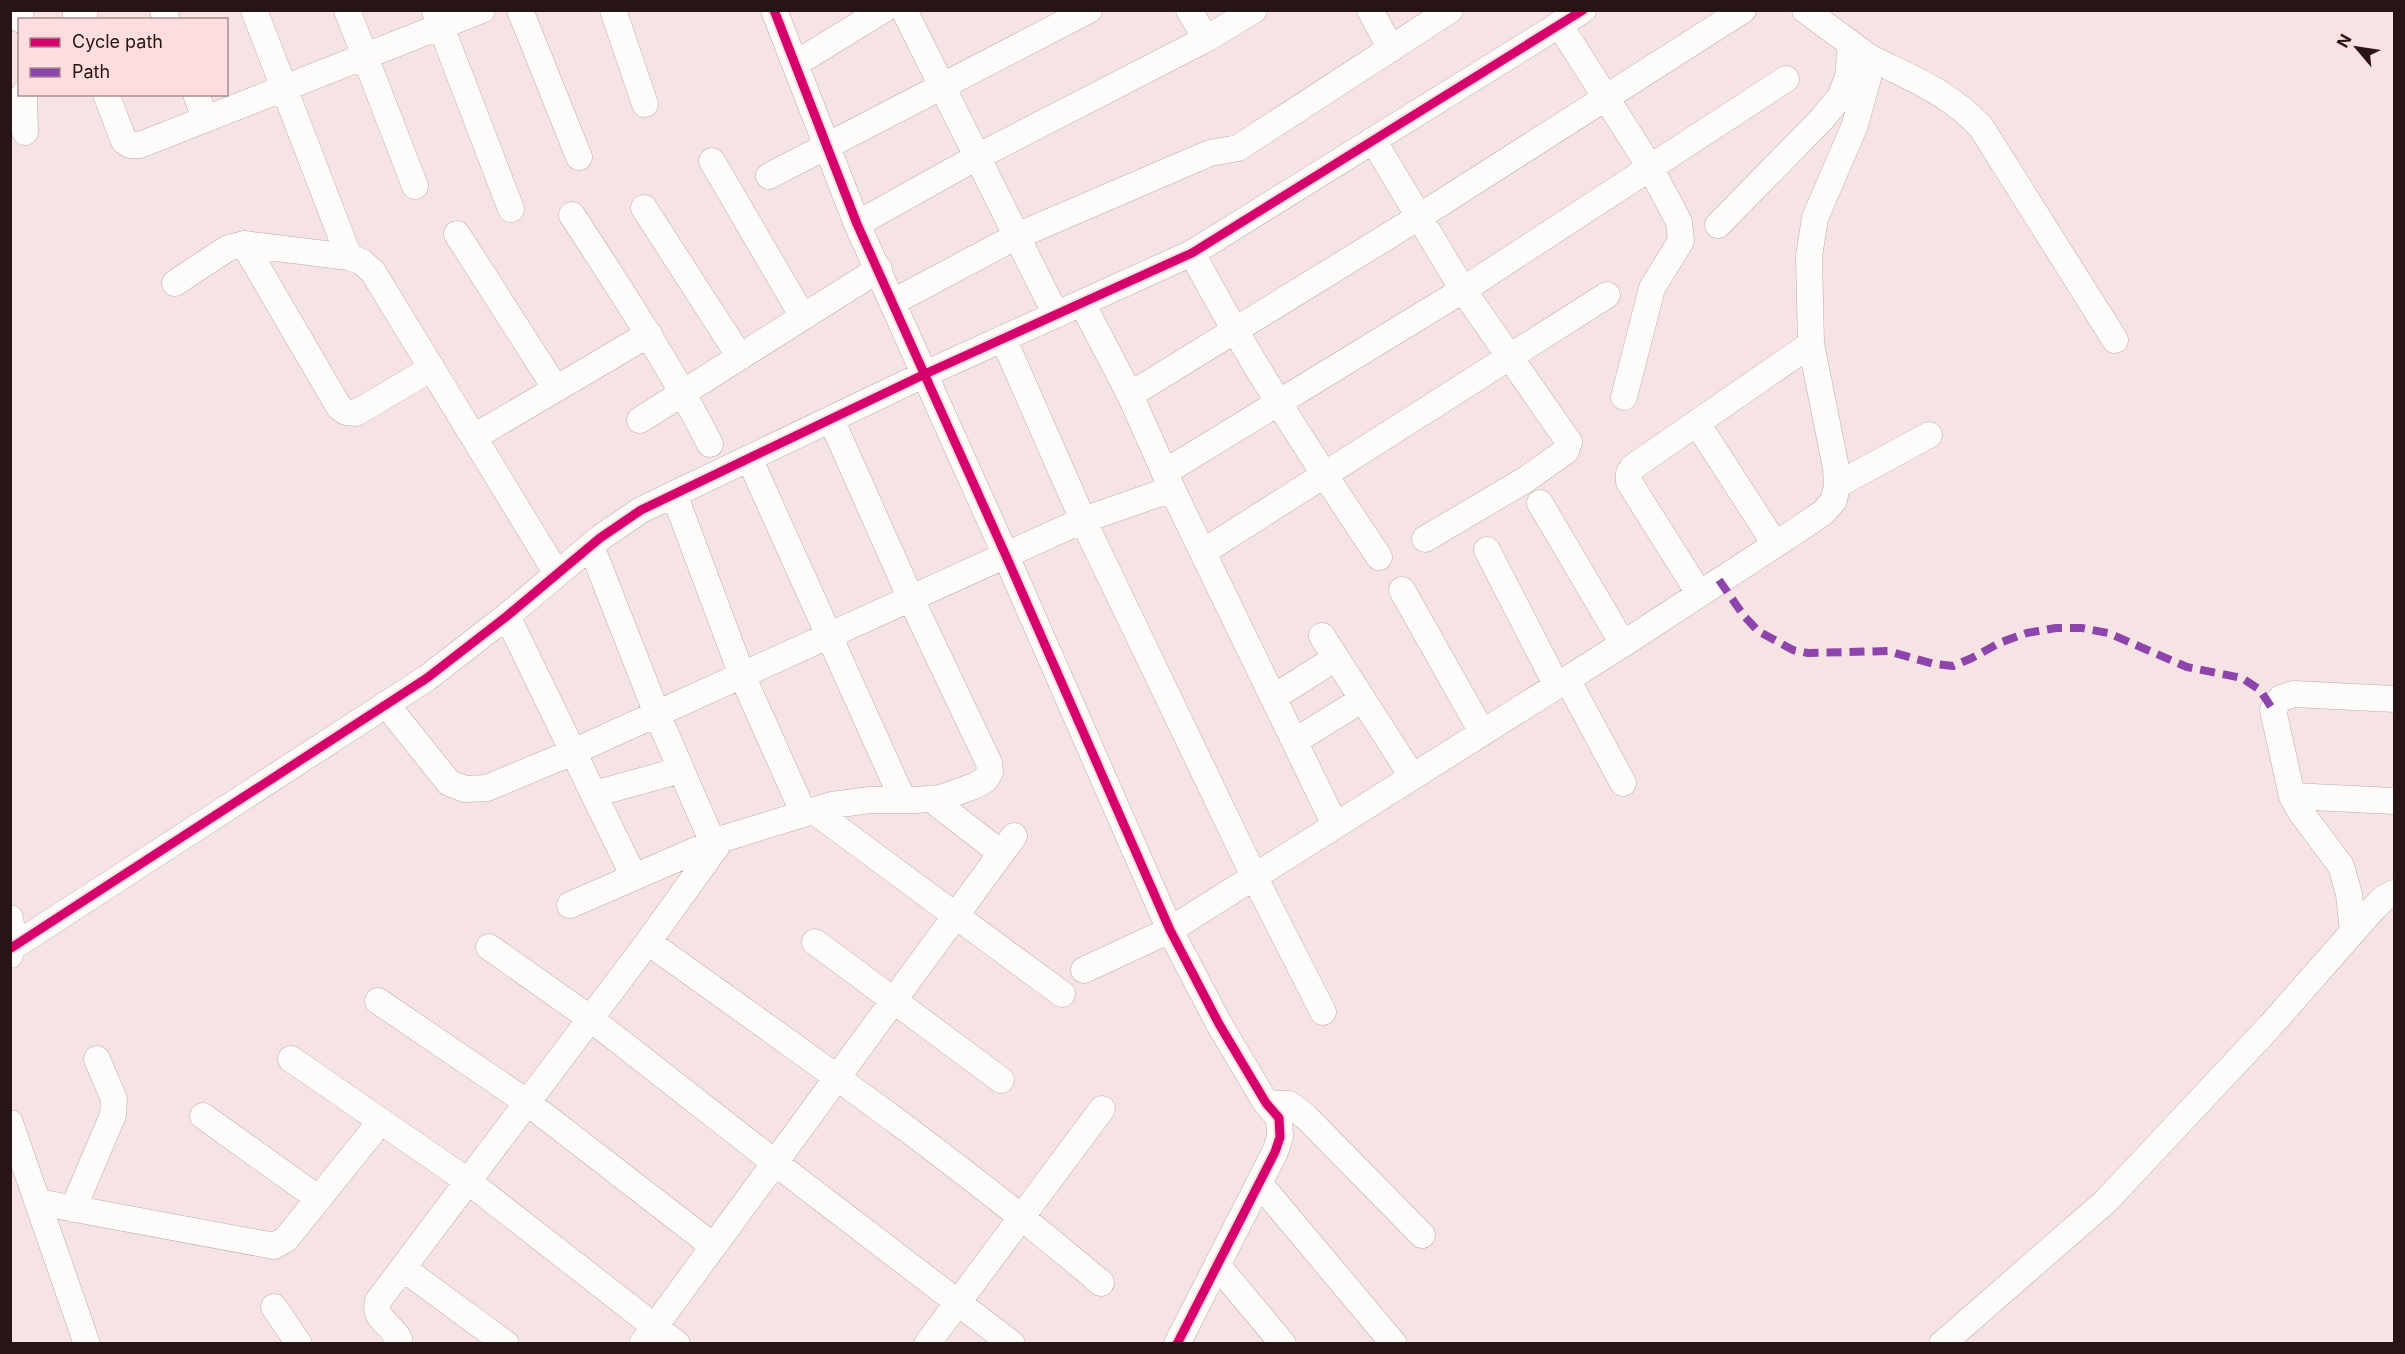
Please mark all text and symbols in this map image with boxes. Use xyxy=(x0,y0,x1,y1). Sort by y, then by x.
legend xyxy=(18,18,228,96)
north arrow xyxy=(2327,18,2387,78)
text: Cycle path xyxy=(72,31,163,52)
text: N xyxy=(2332,31,2356,51)
text: Path xyxy=(72,61,110,82)

